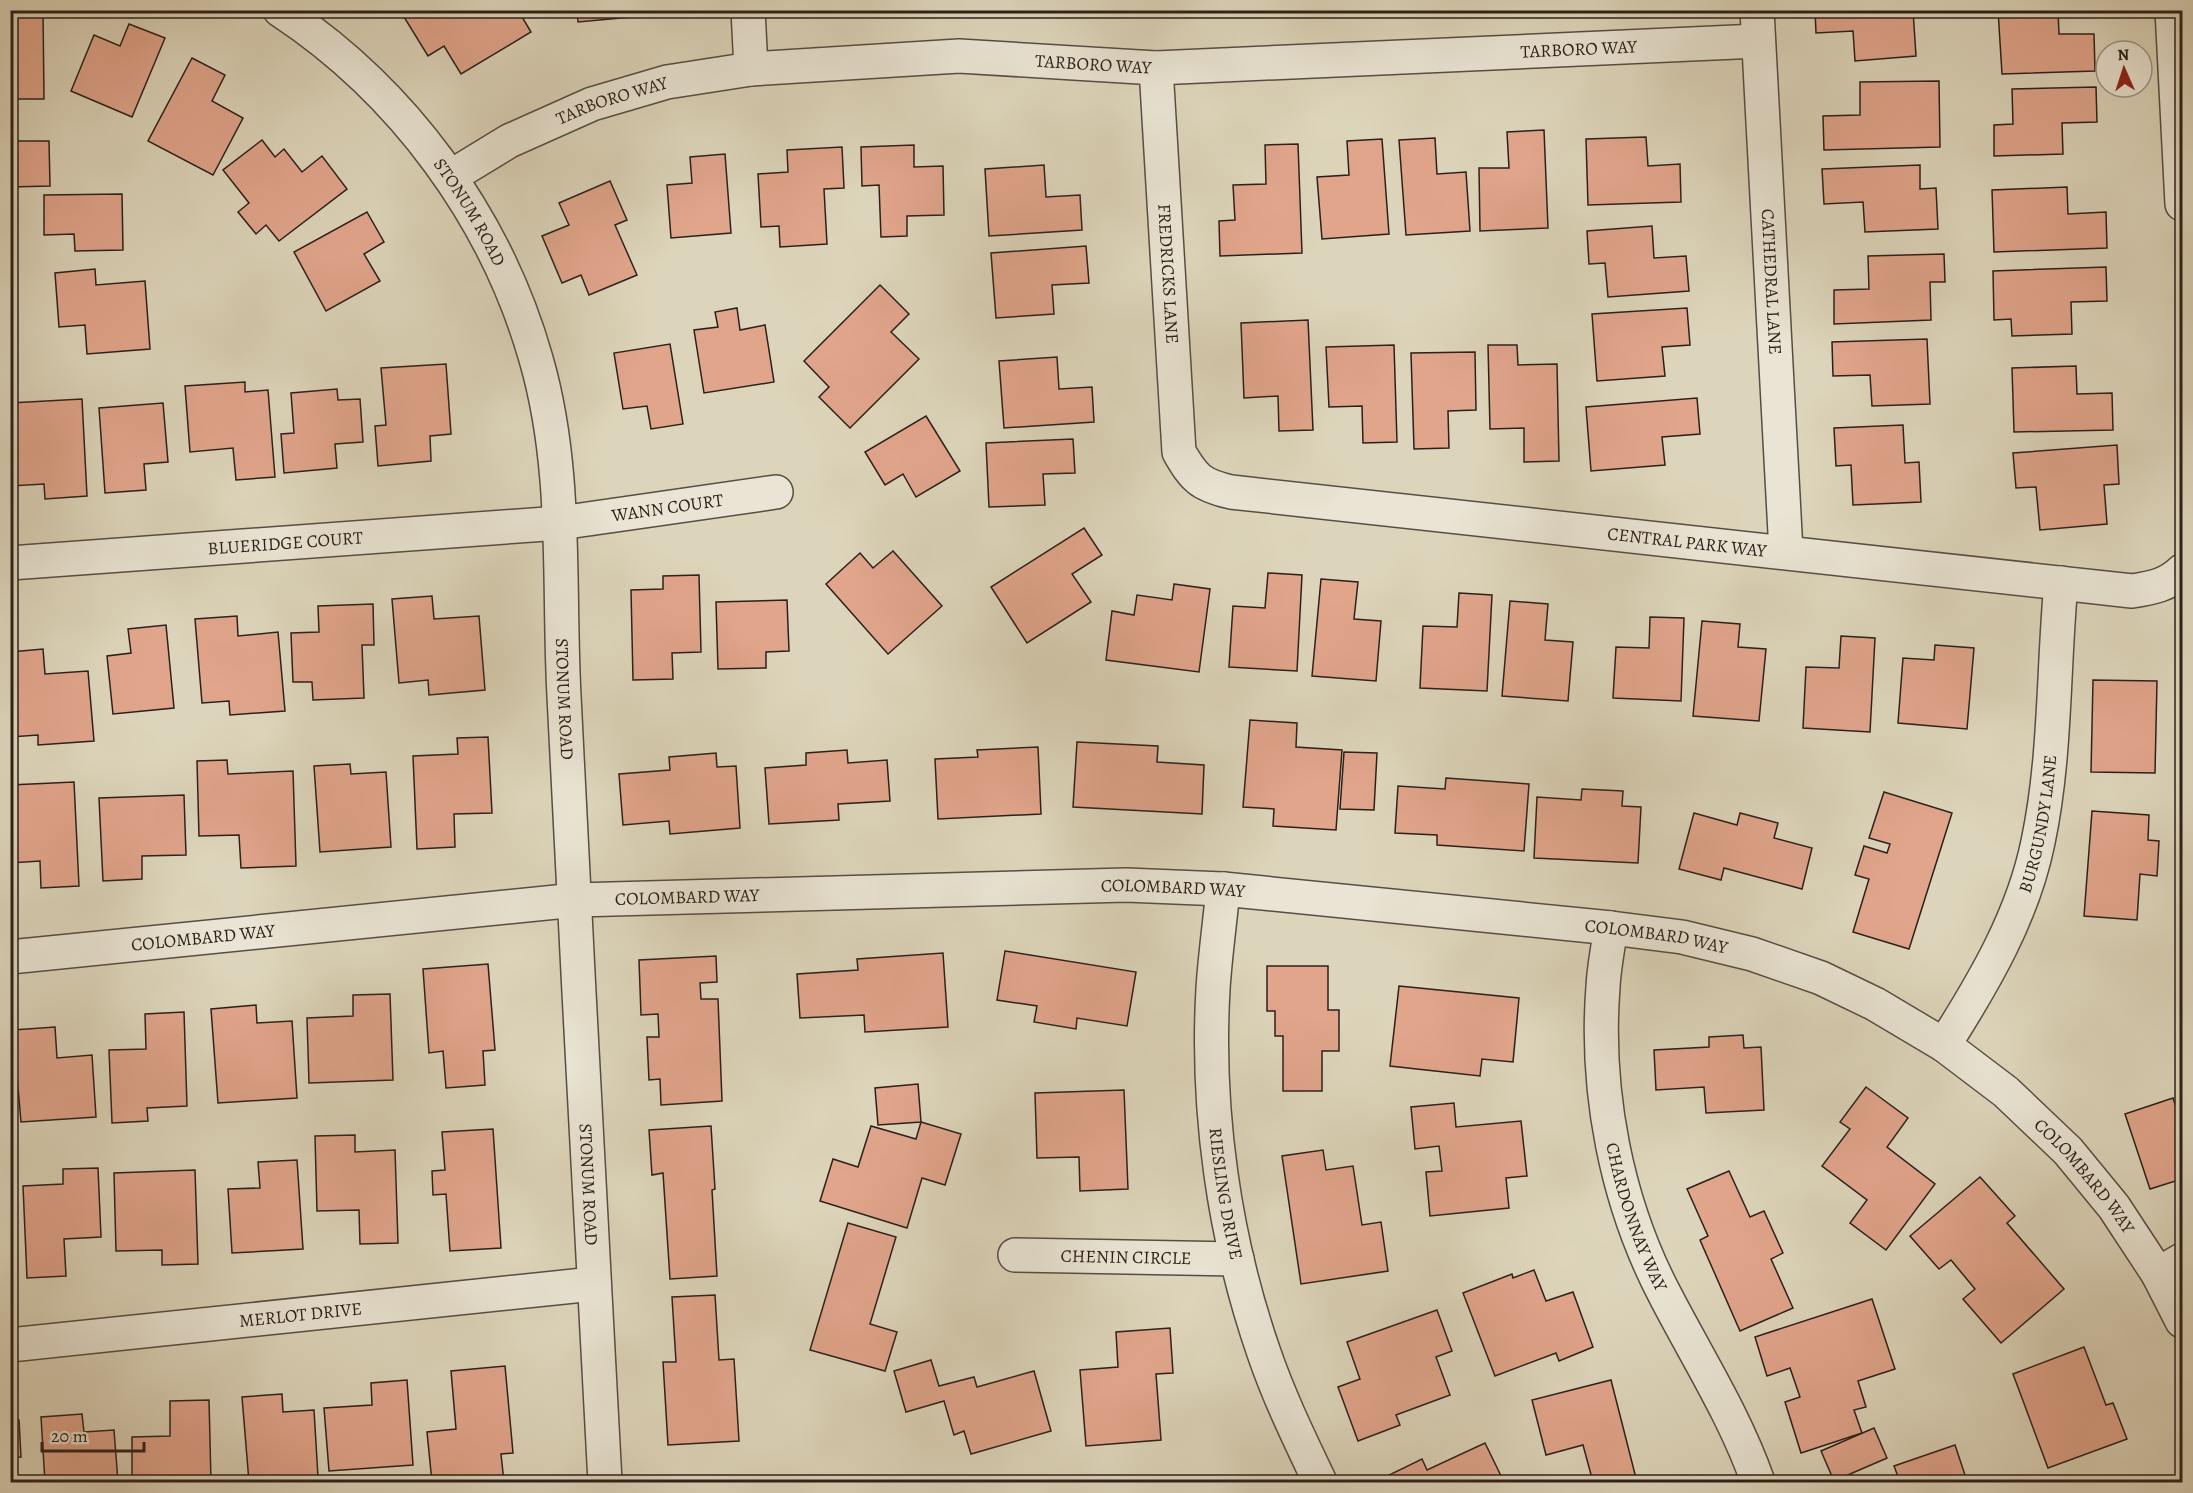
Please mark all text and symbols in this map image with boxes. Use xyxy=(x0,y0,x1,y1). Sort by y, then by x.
street label: TARBORO WAY xyxy=(1520,34,1639,64)
north arrow xyxy=(2094,39,2154,99)
text: N xyxy=(2117,44,2130,66)
street label: TARBORO WAY xyxy=(1034,49,1153,80)
street label: TARBORO WAY xyxy=(552,70,672,131)
street label: STONUM ROAD xyxy=(428,153,511,270)
street label: FREDRICKS LANE xyxy=(1152,203,1184,344)
street label: CATHEDRAL LANE xyxy=(1756,208,1787,355)
street label: WANN COURT xyxy=(609,488,725,528)
street label: CENTRAL PARK WAY xyxy=(1606,521,1769,563)
street label: BLUERIDGE COURT xyxy=(207,525,364,561)
street label: STONUM ROAD xyxy=(550,638,579,761)
street label: BURGUNDY LANE xyxy=(2013,754,2062,896)
street label: COLOMBARD WAY xyxy=(1100,873,1247,903)
street label: COLOMBARD WAY xyxy=(615,883,761,911)
street label: COLOMBARD WAY xyxy=(1584,913,1731,960)
street label: COLOMBARD WAY xyxy=(130,918,277,957)
street label: COLOMBARD WAY xyxy=(2029,1113,2141,1239)
street label: STONUM ROAD xyxy=(573,1123,604,1246)
street label: RIESLING DRIVE xyxy=(1204,1127,1249,1262)
street label: CHARDONNAY WAY xyxy=(1600,1141,1674,1296)
street label: CHENIN CIRCLE xyxy=(1060,1244,1192,1270)
street label: MERLOT DRIVE xyxy=(238,1296,363,1333)
scale bar xyxy=(42,1415,144,1453)
text: 20 m xyxy=(51,1424,88,1448)

